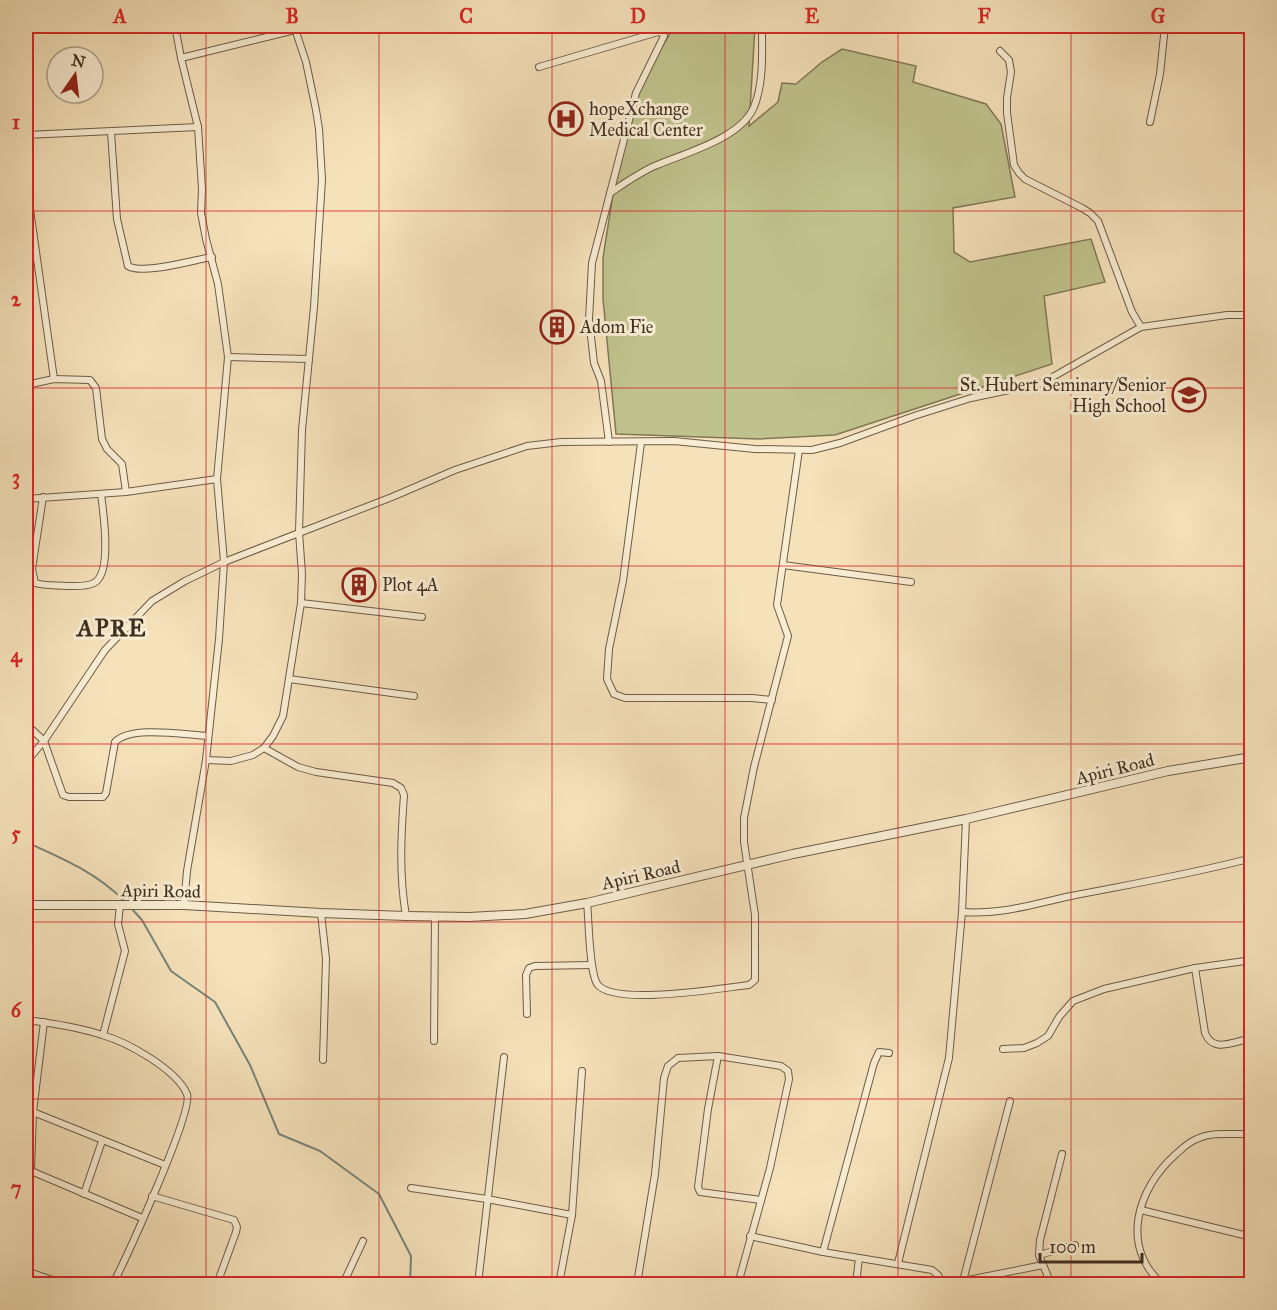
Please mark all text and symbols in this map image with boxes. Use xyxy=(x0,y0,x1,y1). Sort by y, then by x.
text: A xyxy=(111,4,127,28)
text: B xyxy=(285,4,299,28)
text: C xyxy=(459,4,473,28)
text: D xyxy=(630,4,646,28)
text: E xyxy=(805,4,820,28)
text: F xyxy=(977,4,991,28)
text: G xyxy=(1151,4,1166,28)
north arrow xyxy=(45,45,105,105)
text: N xyxy=(70,50,88,72)
place label: hopeXchange Medical Center xyxy=(589,98,703,141)
hospital icon: hopeXchange Medical Center xyxy=(548,101,584,137)
text: 1 xyxy=(12,110,20,134)
text: 2 xyxy=(11,287,22,311)
building icon: Adom Fie xyxy=(539,309,575,345)
place label: Adom Fie xyxy=(579,316,653,338)
place label: St. Hubert Seminary/Senior High School xyxy=(960,374,1166,418)
school or university icon: St. Hubert Seminary/Senior High School xyxy=(1171,377,1207,413)
text: 3 xyxy=(12,465,20,490)
building icon: Plot 4A xyxy=(341,567,377,603)
place label: Plot 4A xyxy=(382,574,439,596)
district label: APRE xyxy=(75,613,147,643)
text: 4 xyxy=(10,643,22,668)
street label: Apiri Road xyxy=(1073,749,1156,790)
text: 5 xyxy=(11,821,21,845)
street label: Apiri Road xyxy=(599,855,682,895)
street label: Apiri Road xyxy=(120,879,201,903)
text: 6 xyxy=(11,998,23,1022)
text: 7 xyxy=(11,1176,22,1200)
scale bar xyxy=(1040,1226,1142,1264)
text: 100 m xyxy=(1049,1236,1096,1258)

